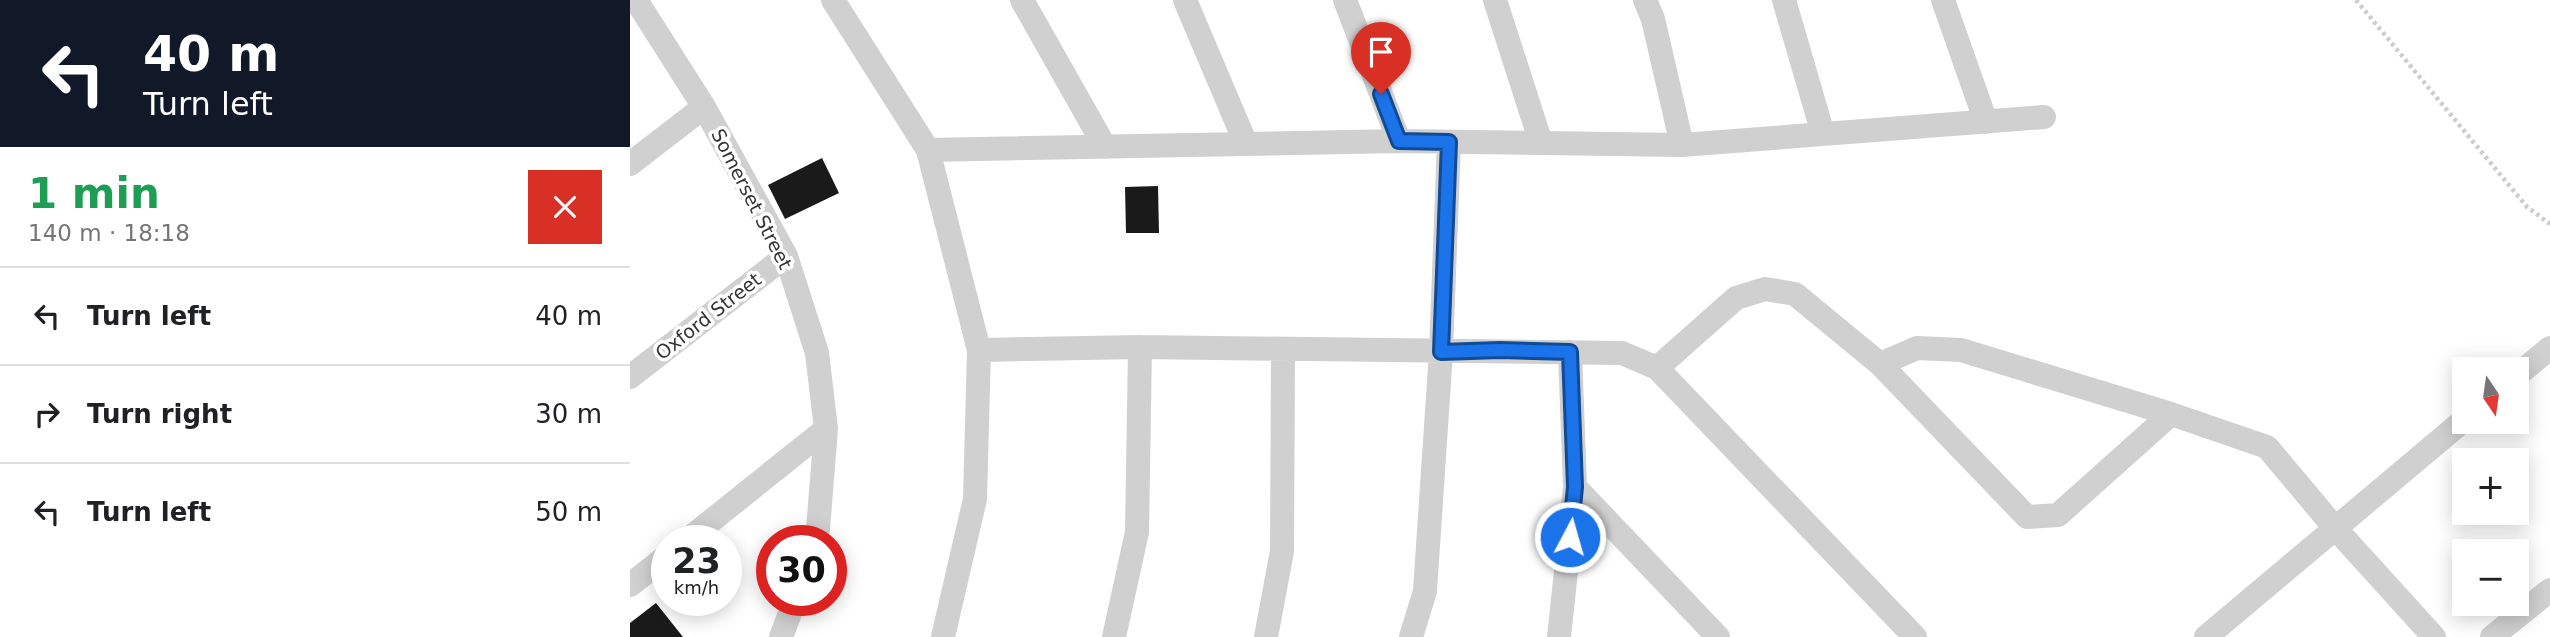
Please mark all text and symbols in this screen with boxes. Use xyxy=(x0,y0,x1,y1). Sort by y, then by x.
pin xyxy=(1351,22,1411,94)
text: 40 m xyxy=(143,26,279,83)
icon: left xyxy=(28,28,119,119)
icon: arrive xyxy=(1362,33,1400,71)
text: Turn left xyxy=(143,85,273,123)
street label: Somerset Street xyxy=(707,125,797,273)
text: 1 min xyxy=(28,169,160,218)
button: close xyxy=(528,170,602,244)
text: 140 m · 18:18 xyxy=(28,220,190,246)
street label: Oxford Street xyxy=(651,268,765,364)
icon: left xyxy=(28,297,66,335)
text: Turn left xyxy=(87,301,211,331)
text: 40 m xyxy=(535,301,602,331)
north arrow xyxy=(2452,357,2529,434)
map controls xyxy=(2452,357,2529,616)
icon: right xyxy=(28,395,66,433)
text: Turn right xyxy=(87,399,232,429)
text: 30 m xyxy=(535,399,602,429)
button: + xyxy=(2452,448,2529,525)
icon: left xyxy=(28,493,66,531)
text: Turn left xyxy=(87,497,211,527)
text: 50 m xyxy=(535,497,602,527)
position arrow xyxy=(1533,500,1607,574)
speed limit sign: 30 xyxy=(756,525,847,616)
button: − xyxy=(2452,539,2529,616)
text: 23 xyxy=(672,541,721,581)
text: km/h xyxy=(674,577,719,598)

